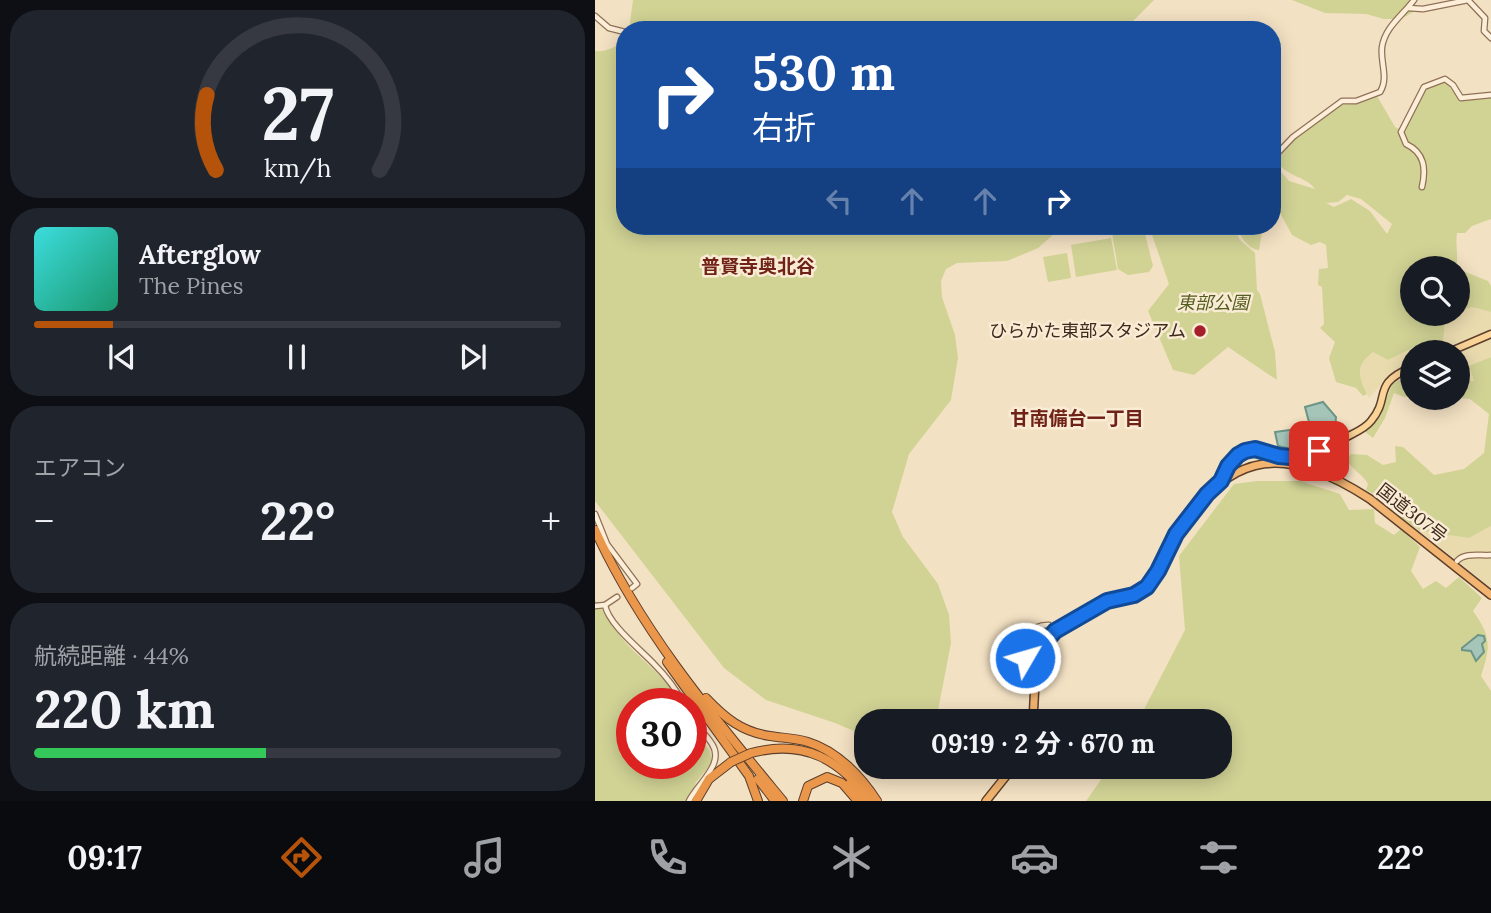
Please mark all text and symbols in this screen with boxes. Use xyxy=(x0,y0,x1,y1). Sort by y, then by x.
text: 530 m xyxy=(752,41,895,103)
icon: right xyxy=(637,49,728,140)
text: 27 xyxy=(261,67,334,160)
text: 右折 xyxy=(752,107,816,148)
text: km/h xyxy=(264,152,331,184)
icon: left xyxy=(820,182,858,220)
icon: ahead xyxy=(893,182,931,220)
icon: ahead xyxy=(966,182,1004,220)
icon: right xyxy=(1039,182,1077,220)
text: Afterglow xyxy=(139,238,261,271)
district label: 普賢寺奥北谷 xyxy=(701,254,815,278)
map controls xyxy=(1400,256,1470,410)
button: search xyxy=(1400,256,1470,326)
text: The Pines xyxy=(139,271,244,300)
park label: 東部公園 xyxy=(1177,291,1252,314)
place label: ひらかた東部スタジアム xyxy=(989,319,1186,342)
marker: ひらかた東部スタジアム xyxy=(1192,323,1208,339)
icon: previous xyxy=(103,338,141,376)
icon: pause xyxy=(278,338,316,376)
icon: next xyxy=(454,338,492,376)
button: layers xyxy=(1400,340,1470,410)
district label: 甘南備台一丁目 xyxy=(1010,406,1144,430)
pin xyxy=(1289,421,1349,481)
icon: arrive xyxy=(1300,432,1338,470)
text: エアコン xyxy=(34,453,126,482)
street label: 国道307号 xyxy=(1372,478,1452,547)
text: 22° xyxy=(260,488,335,554)
text: − xyxy=(34,497,54,545)
text: + xyxy=(541,497,561,545)
position arrow xyxy=(988,621,1062,695)
text: 航続距離 · 44% xyxy=(34,641,189,670)
text: 220 km xyxy=(34,676,215,742)
speed limit sign: 30 xyxy=(616,688,707,779)
text: 09:19 · 2 分 · 670 m xyxy=(931,727,1155,760)
icon: directions xyxy=(277,833,326,882)
icon: music xyxy=(460,833,509,882)
icon: phone xyxy=(643,833,692,882)
icon: climate xyxy=(827,833,876,882)
icon: car xyxy=(1010,833,1059,882)
icon: filters xyxy=(1194,833,1243,882)
text: 09:17 xyxy=(67,837,142,878)
text: 22° xyxy=(1377,837,1424,878)

